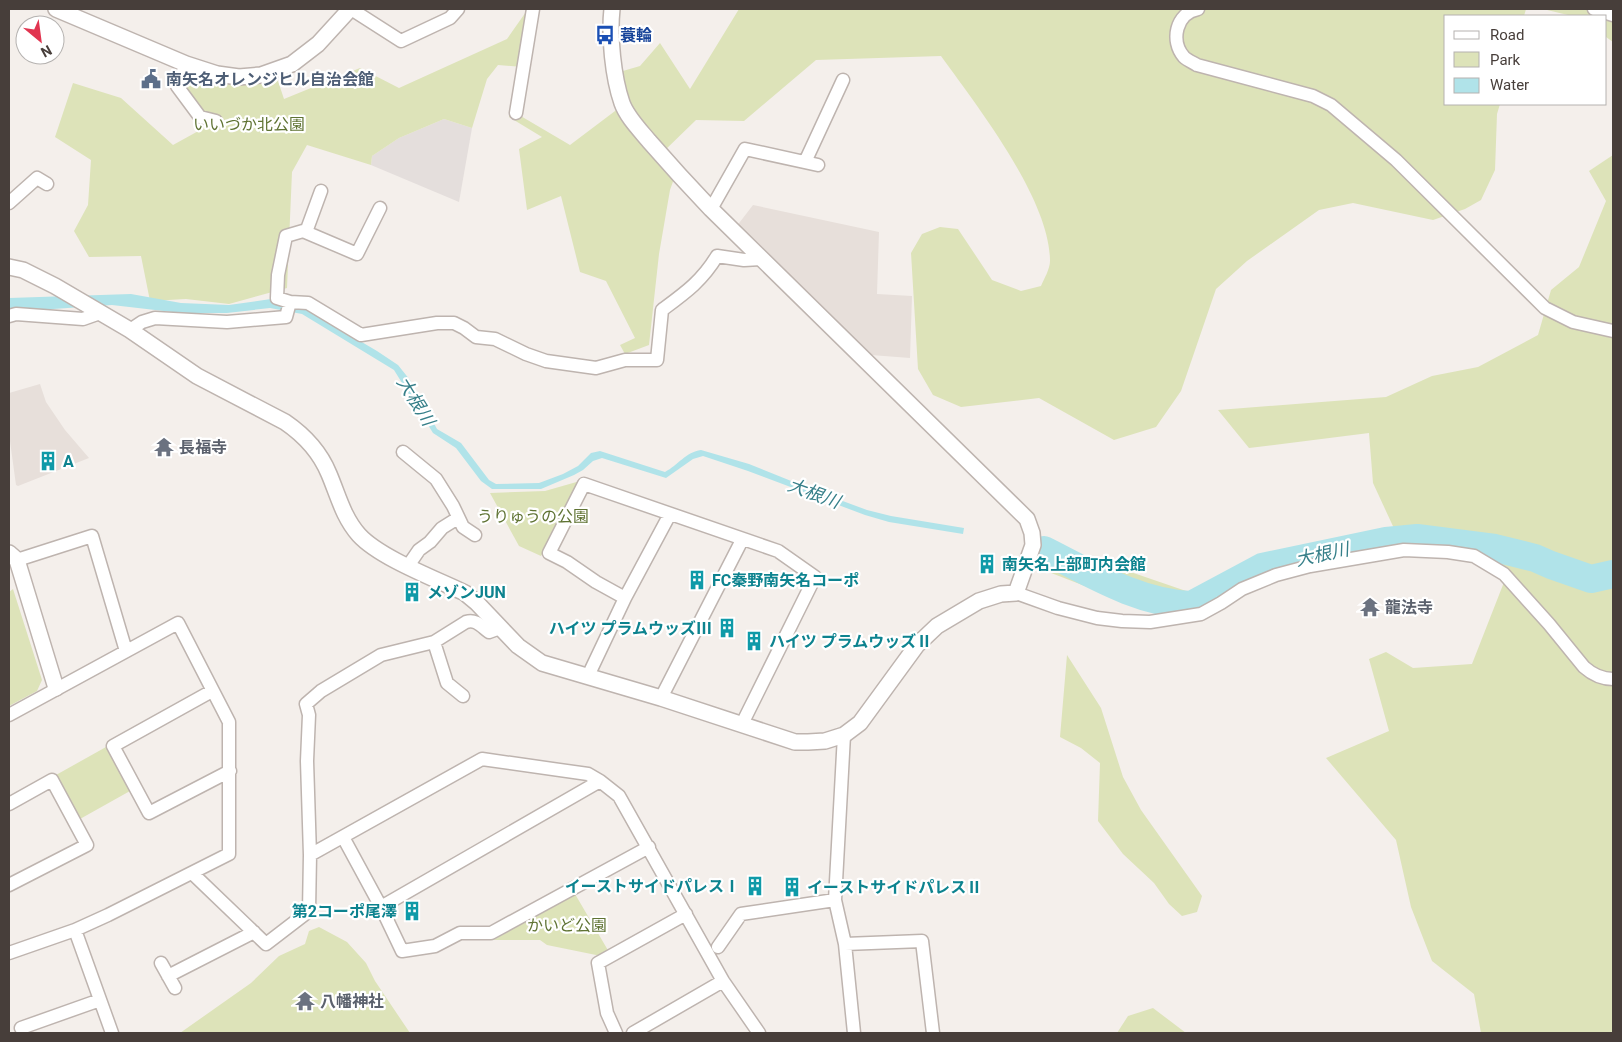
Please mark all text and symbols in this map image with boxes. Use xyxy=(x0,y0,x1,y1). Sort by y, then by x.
north arrow xyxy=(15,15,65,65)
legend xyxy=(1444,15,1607,105)
bus stop icon: 蓑輪 xyxy=(594,24,616,46)
place label: 蓑輪 xyxy=(620,26,652,45)
text: Road xyxy=(1490,26,1524,44)
text: N xyxy=(38,42,55,61)
text: Park xyxy=(1490,51,1521,69)
public building icon: 南矢名オレンジヒル自治会館 xyxy=(140,68,162,90)
place label: 南矢名オレンジヒル自治会館 xyxy=(166,70,374,89)
text: Water xyxy=(1490,76,1529,94)
park label: いいづか北公園 xyxy=(193,115,305,134)
water label: 大根川 xyxy=(393,373,440,431)
temple icon: 長福寺 xyxy=(153,436,175,458)
place label: 長福寺 xyxy=(179,438,227,457)
building icon: A xyxy=(37,450,59,472)
place label: A xyxy=(63,452,74,471)
water label: 大根川 xyxy=(785,474,845,513)
park label: うりゅうの公園 xyxy=(477,507,589,526)
water label: 大根川 xyxy=(1293,538,1353,570)
building icon: 南矢名上部町内会館 xyxy=(976,553,998,575)
place label: 南矢名上部町内会館 xyxy=(1002,555,1146,574)
building icon: FC秦野南矢名コーポ xyxy=(686,569,708,591)
place label: FC秦野南矢名コーポ xyxy=(712,571,859,590)
building icon: メゾンJUN xyxy=(401,581,423,603)
place label: メゾンJUN xyxy=(427,583,506,602)
temple icon: 龍法寺 xyxy=(1359,596,1381,618)
place label: 龍法寺 xyxy=(1385,598,1433,617)
building icon: ハイツ プラムウッズⅢ xyxy=(716,617,738,639)
place label: ハイツ プラムウッズⅢ xyxy=(549,619,712,638)
building icon: ハイツ プラムウッズⅡ xyxy=(743,630,765,652)
place label: ハイツ プラムウッズⅡ xyxy=(769,632,932,651)
building icon: イーストサイドパレスⅠ xyxy=(744,875,766,897)
building icon: イーストサイドパレスⅡ xyxy=(781,876,803,898)
place label: イーストサイドパレスⅠ xyxy=(565,877,740,896)
place label: イーストサイドパレスⅡ xyxy=(807,878,982,897)
building icon: 第2コーポ尾澤 xyxy=(401,900,423,922)
place label: 第2コーポ尾澤 xyxy=(292,902,397,921)
park label: かいど公園 xyxy=(527,916,607,935)
temple icon: 八幡神社 xyxy=(294,990,316,1012)
place label: 八幡神社 xyxy=(320,992,384,1011)

